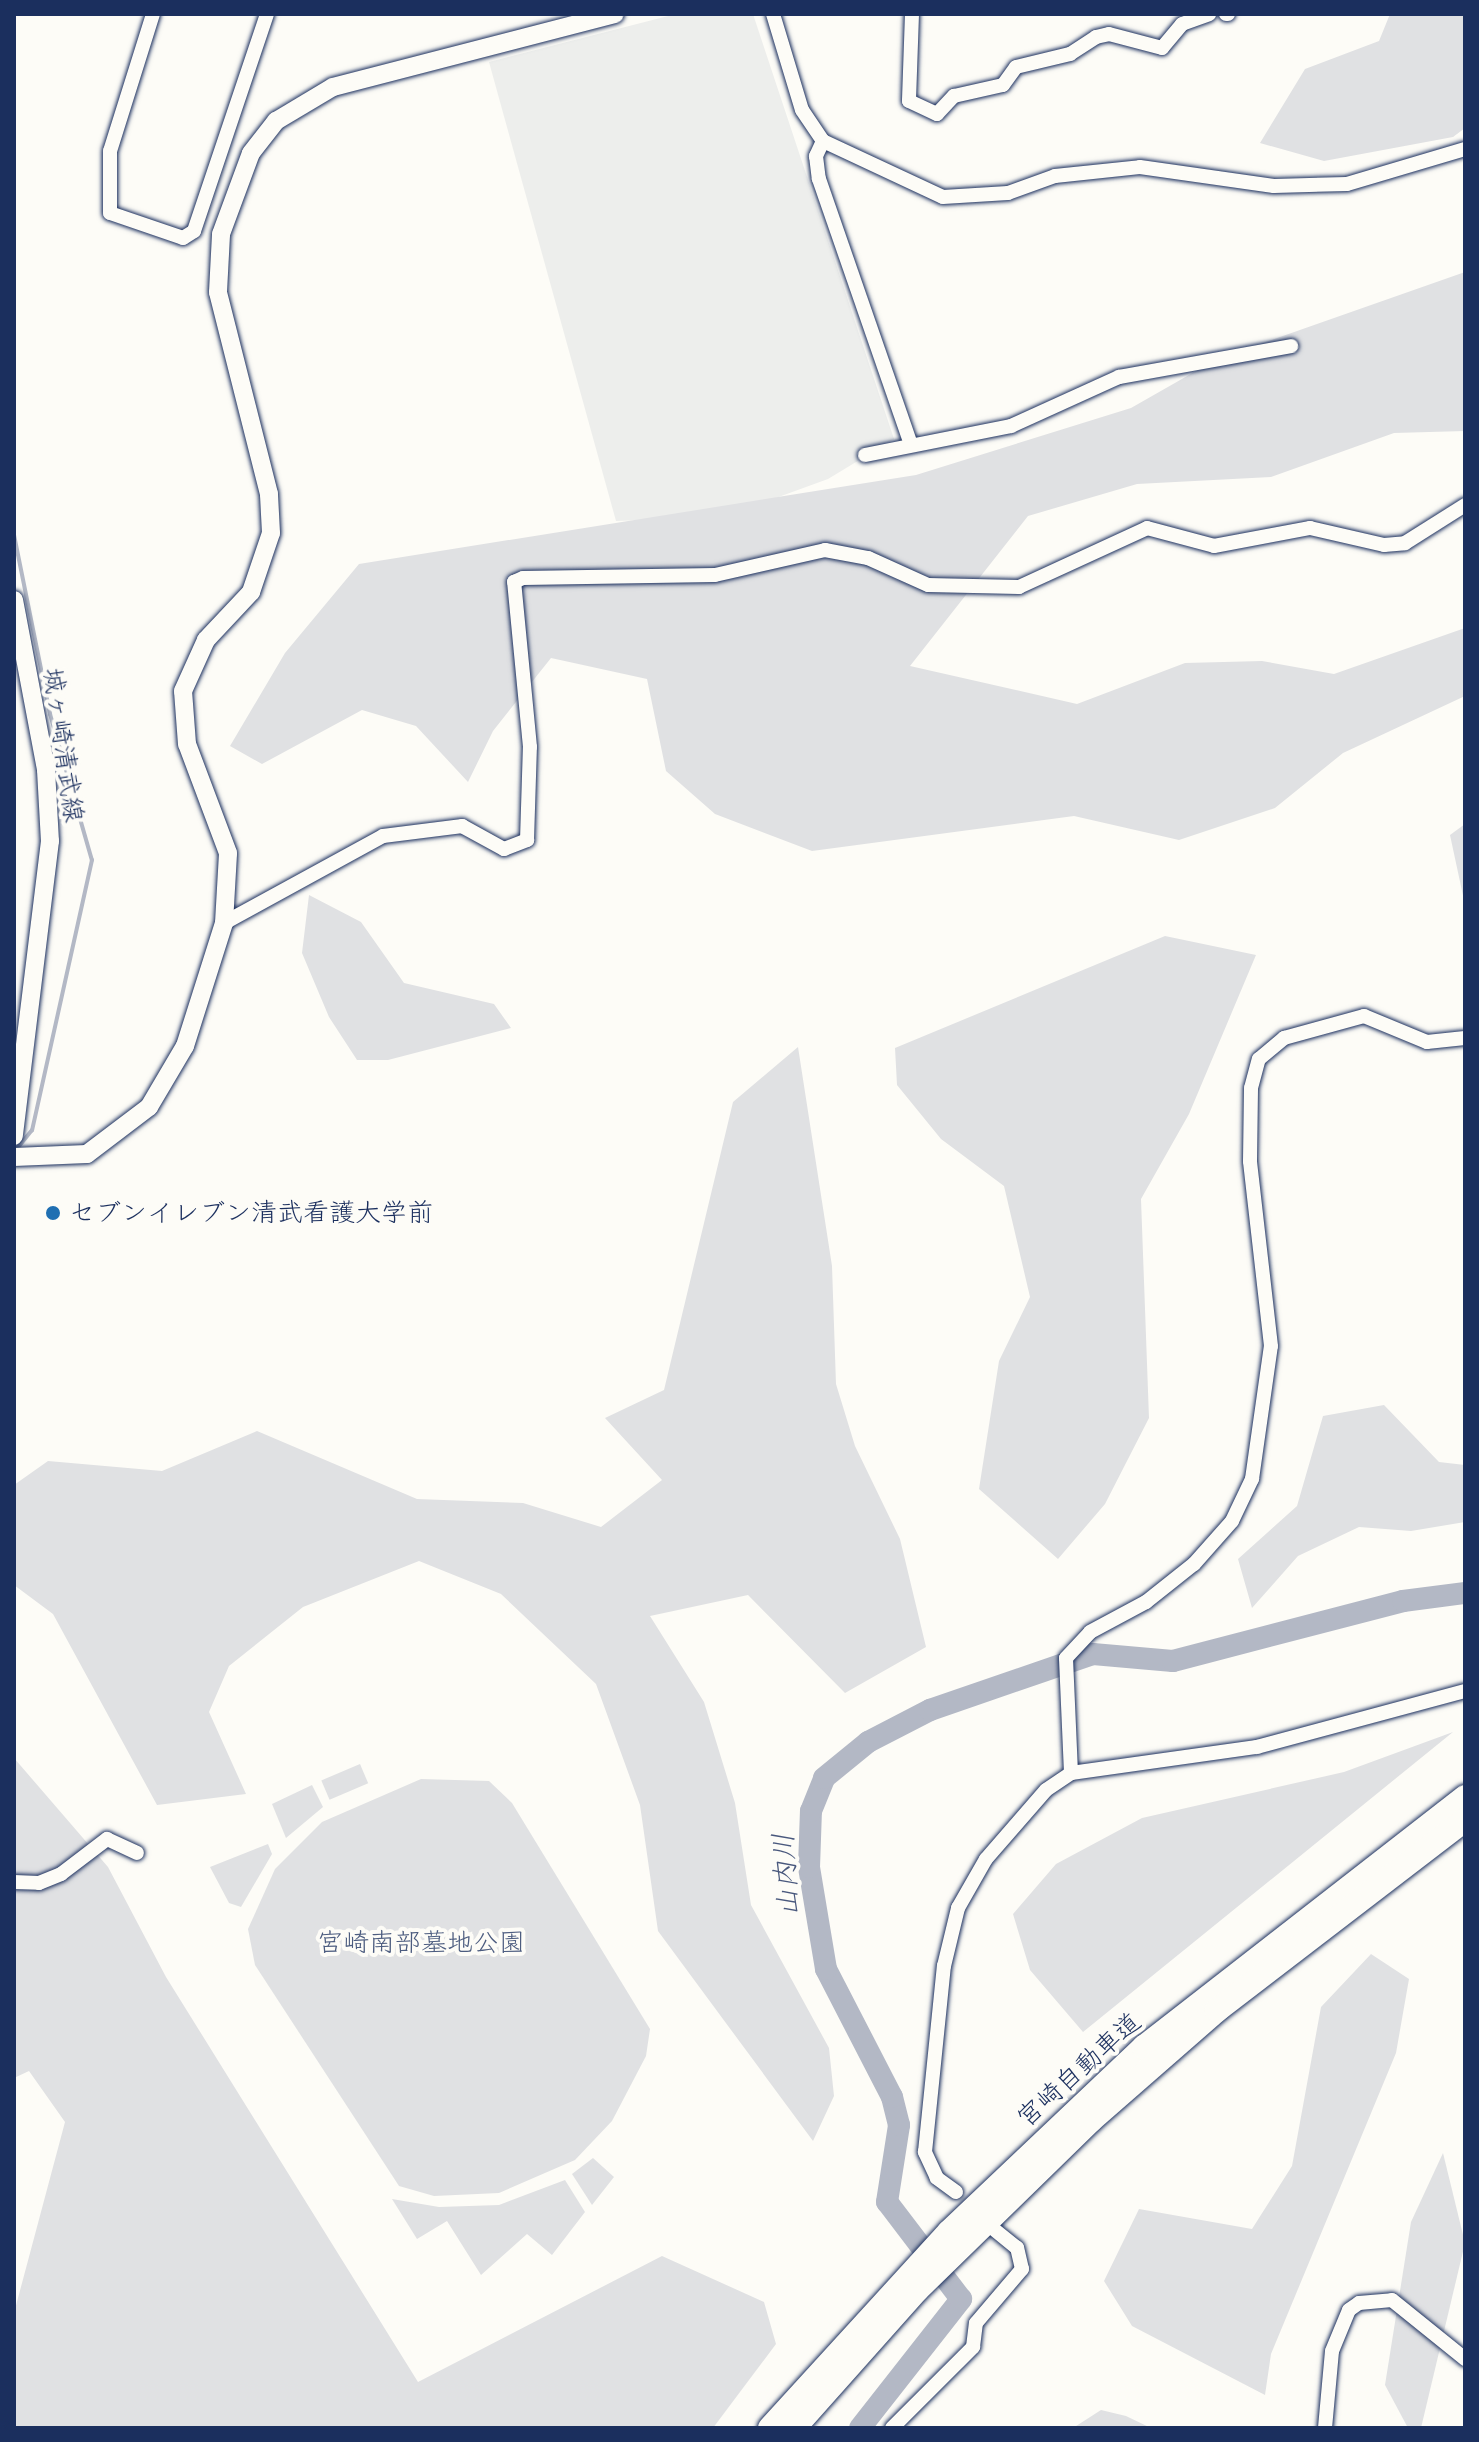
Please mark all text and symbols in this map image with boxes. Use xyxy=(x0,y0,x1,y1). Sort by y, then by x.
street label: 城ヶ崎清武線 xyxy=(37,666,89,824)
place label: セブンイレブン清武看護大学前 xyxy=(69,1197,433,1229)
marker: セブンイレブン清武看護大学前 xyxy=(44,1204,62,1222)
water label: 山内川 xyxy=(765,1832,805,1918)
park label: 宮崎南部墓地公園 xyxy=(317,1927,525,1959)
street label: 宮崎自動車道 xyxy=(1011,2006,1147,2134)

